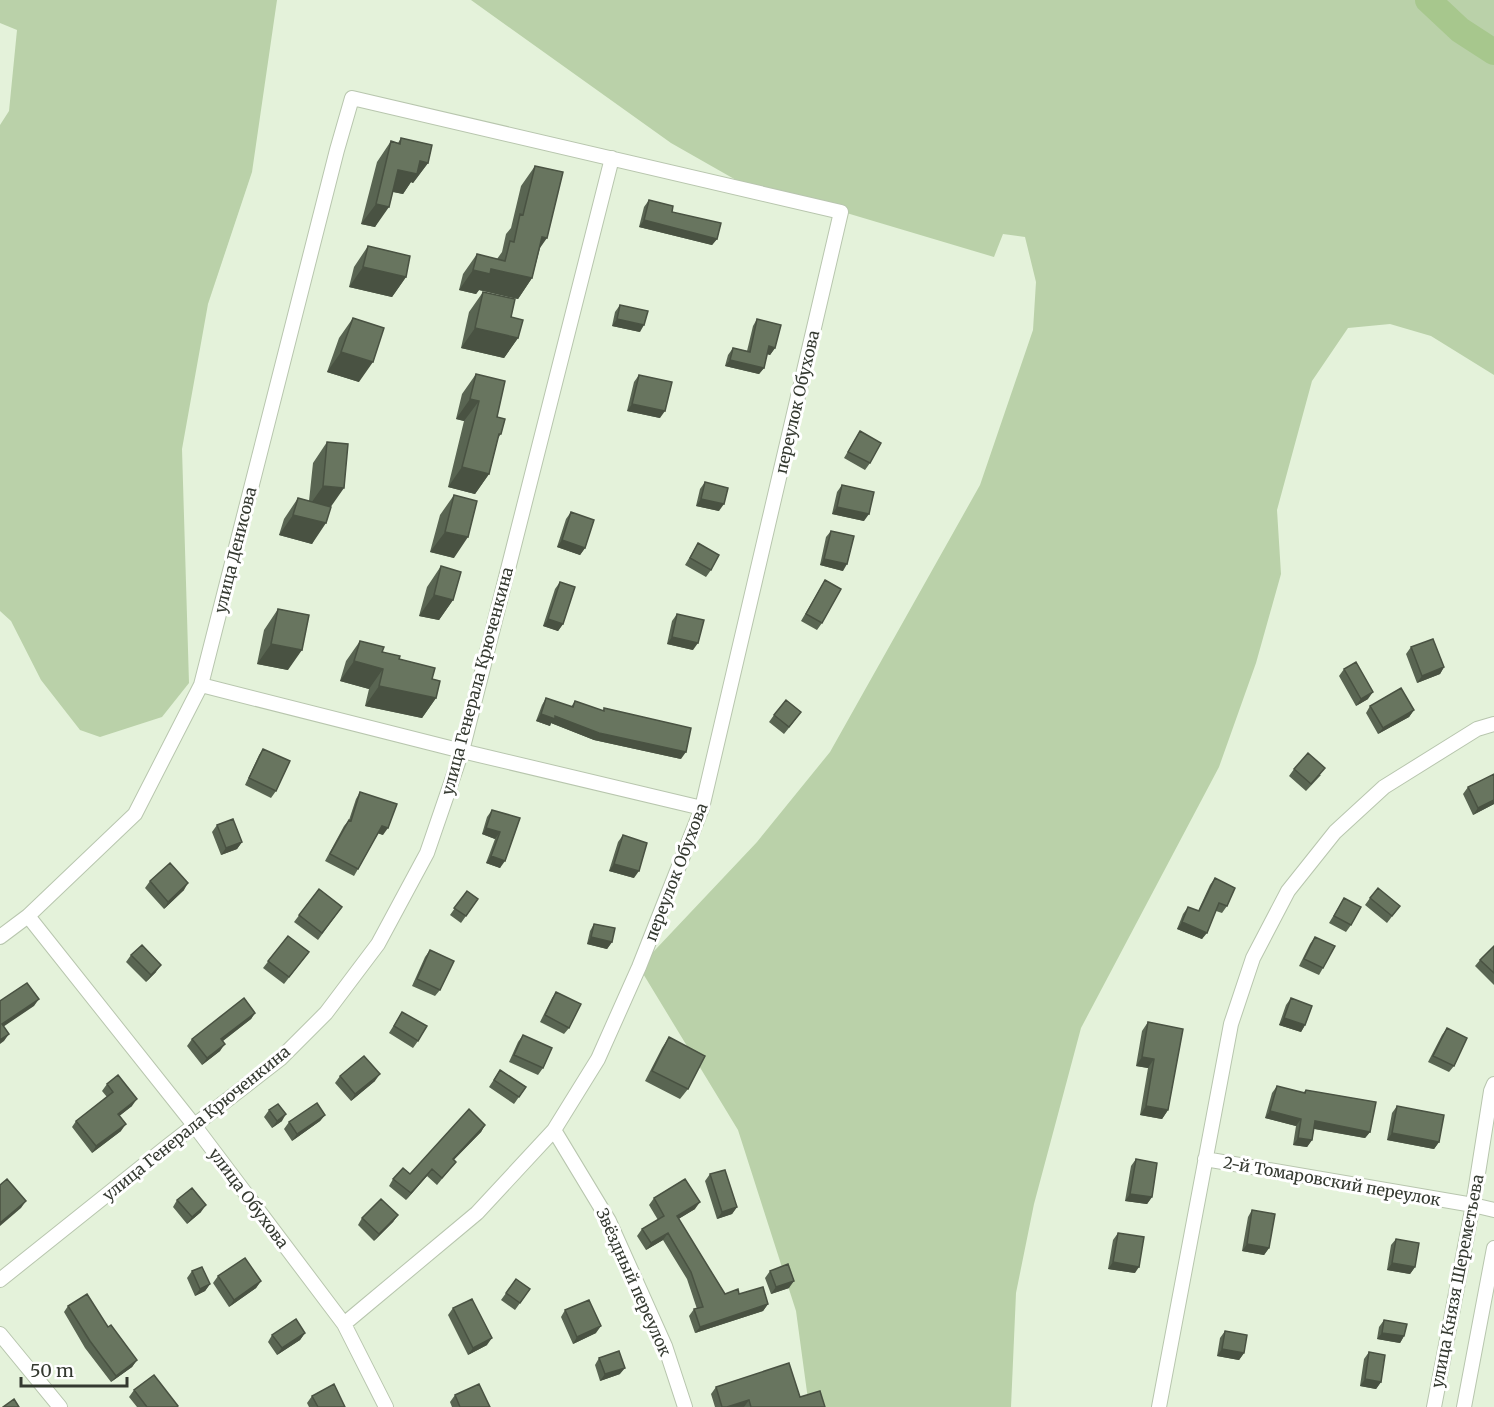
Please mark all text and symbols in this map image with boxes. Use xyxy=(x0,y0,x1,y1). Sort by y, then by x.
street label: переулок Обухова xyxy=(771,328,823,476)
street label: улица Денисова xyxy=(210,484,260,615)
street label: улица Генерала Крюченкина xyxy=(437,564,517,797)
street label: переулок Обухова xyxy=(640,800,712,944)
street label: улица Генерала Крюченкина xyxy=(98,1041,294,1205)
street label: улица Обухова xyxy=(205,1144,293,1252)
street label: 2-й Томаровский переулок xyxy=(1222,1152,1442,1210)
street label: улица Князя Шереметьева xyxy=(1426,1172,1488,1389)
street label: Звёздный переулок xyxy=(592,1205,676,1359)
scale bar xyxy=(21,1350,128,1388)
text: 50 m xyxy=(30,1359,74,1382)

